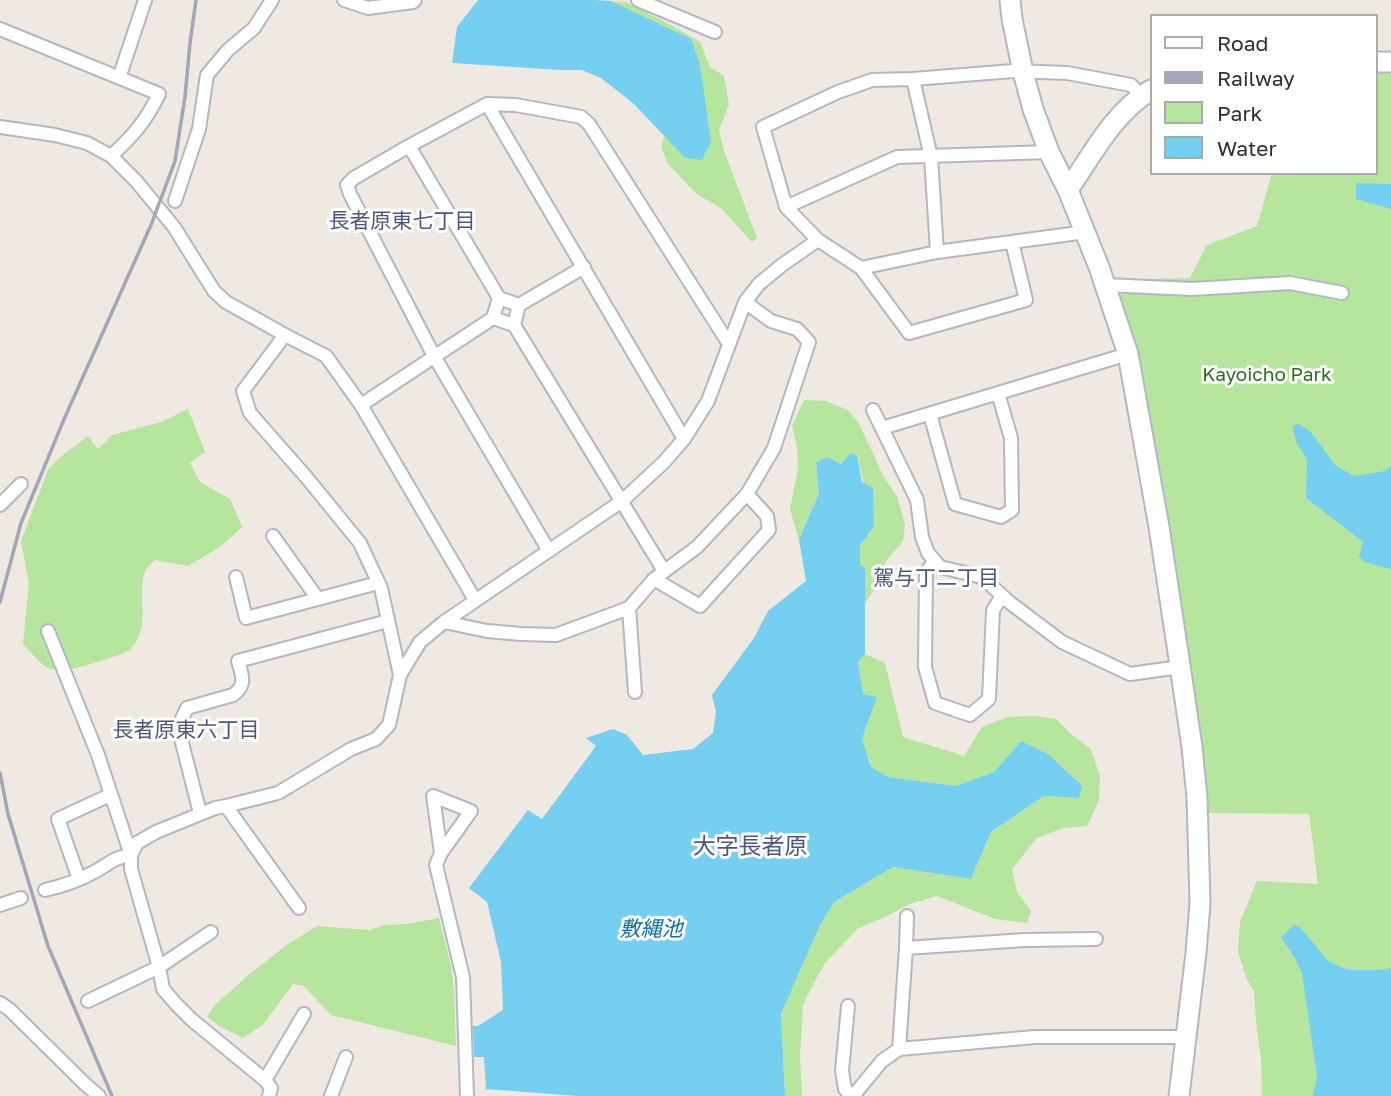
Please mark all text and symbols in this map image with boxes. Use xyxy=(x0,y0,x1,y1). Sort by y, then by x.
legend xyxy=(1150,14,1377,175)
text: Road xyxy=(1217,30,1268,56)
text: Railway xyxy=(1217,65,1295,91)
text: Park xyxy=(1217,100,1262,126)
text: Water xyxy=(1217,135,1277,161)
district label: 長者原東七丁目 xyxy=(329,208,475,234)
park label: Kayoicho Park xyxy=(1202,364,1332,386)
district label: 駕与丁二丁目 xyxy=(873,565,999,591)
district label: 長者原東六丁目 xyxy=(113,717,259,743)
district label: 大字長者原 xyxy=(693,833,807,861)
water label: 敷縄池 xyxy=(620,916,682,942)

